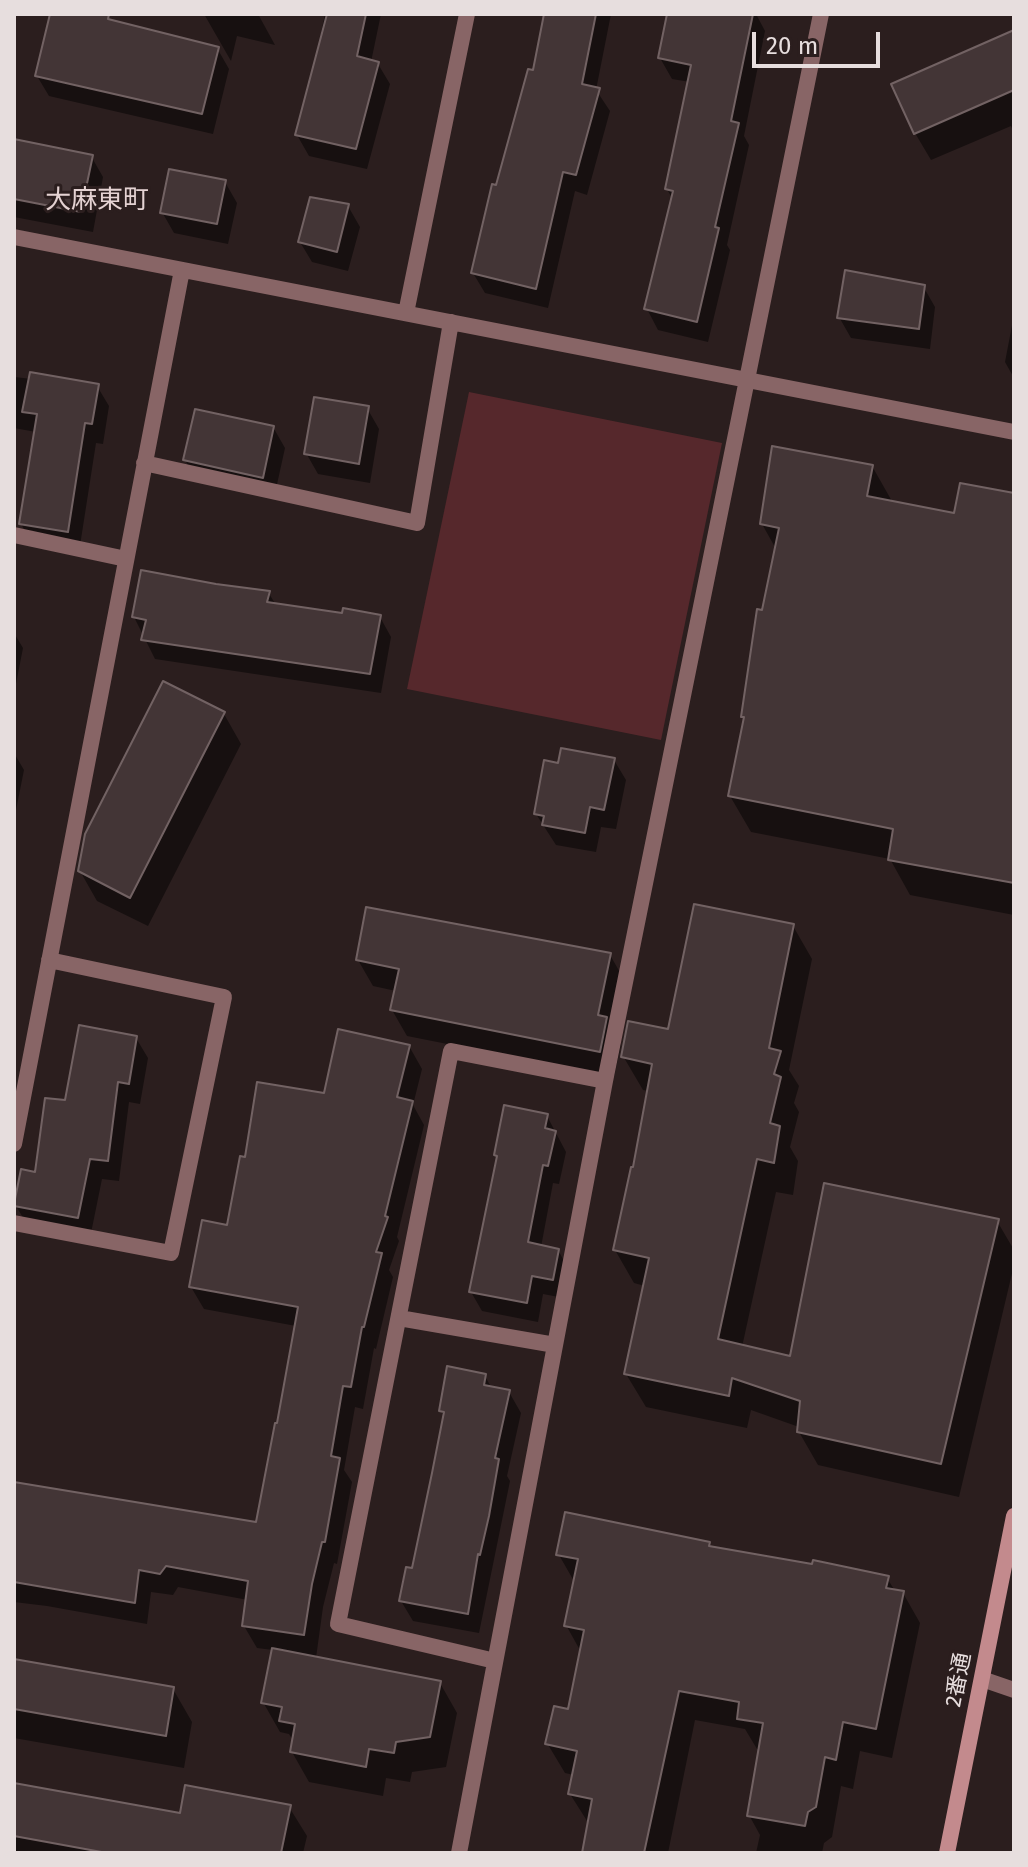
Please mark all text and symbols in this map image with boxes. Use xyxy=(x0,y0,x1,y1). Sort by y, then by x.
scale bar xyxy=(756,16,884,66)
text: 20 m xyxy=(766,32,818,60)
district label: 大麻東町 xyxy=(45,185,149,217)
street label: 2番通 xyxy=(941,1651,977,1709)

